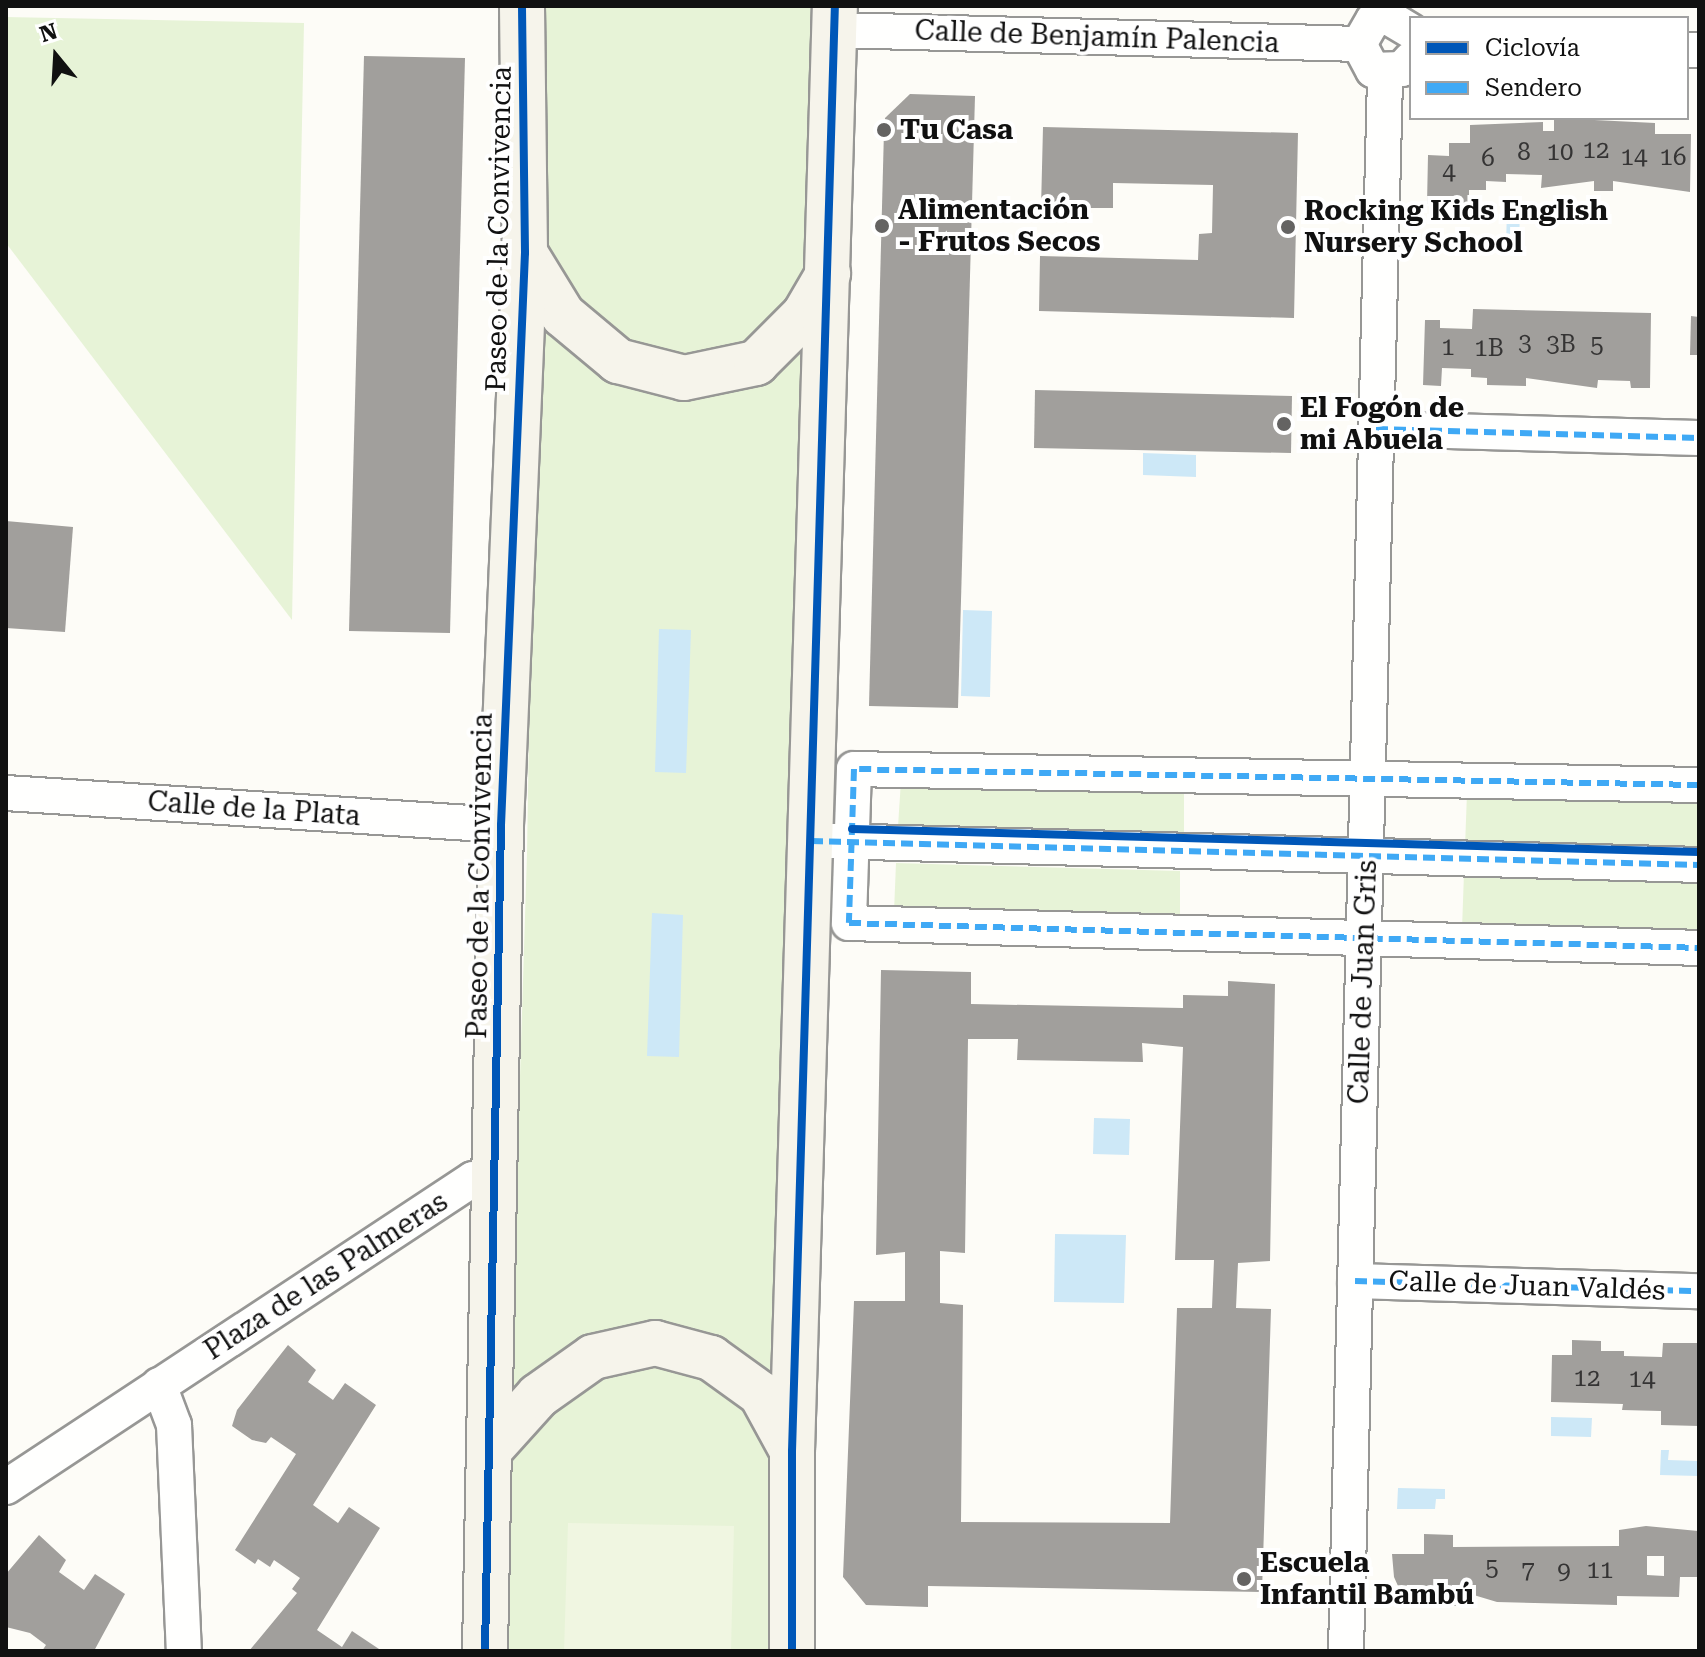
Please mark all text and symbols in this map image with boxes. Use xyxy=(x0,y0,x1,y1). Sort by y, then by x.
street label: Calle de Benjamín Palencia xyxy=(914,14,1280,60)
north arrow xyxy=(16,16,96,96)
legend xyxy=(1409,16,1689,120)
text: N xyxy=(36,18,60,47)
text: Ciclovía xyxy=(1485,34,1580,62)
street label: Paseo de la Convivencia xyxy=(479,66,519,392)
text: Sendero xyxy=(1485,74,1582,102)
place label: Tu Casa xyxy=(900,113,1013,147)
marker: Tu Casa xyxy=(875,121,893,139)
house number: 12 xyxy=(1583,137,1609,165)
house number: 8 xyxy=(1517,139,1531,167)
house number: 10 xyxy=(1547,139,1573,167)
house number: 14 xyxy=(1621,144,1647,172)
house number: 16 xyxy=(1660,144,1686,172)
house number: 6 xyxy=(1481,145,1495,173)
house number: 4 xyxy=(1442,159,1456,187)
place label: Alimentación - Frutos Secos xyxy=(898,193,1100,259)
place label: Rocking Kids English Nursery School xyxy=(1304,194,1608,260)
marker: Alimentación - Frutos Secos xyxy=(873,217,891,235)
marker: Rocking Kids English Nursery School xyxy=(1279,218,1297,236)
house number: 3 xyxy=(1518,330,1532,358)
house number: 3B xyxy=(1546,331,1576,359)
house number: 5 xyxy=(1590,332,1604,360)
house number: 1 xyxy=(1441,334,1455,362)
house number: 1B xyxy=(1474,335,1504,363)
place label: El Fogón de mi Abuela xyxy=(1300,391,1464,457)
marker: El Fogón de mi Abuela xyxy=(1275,415,1293,433)
street label: Paseo de la Convivencia xyxy=(460,713,500,1039)
street label: Calle de la Plata xyxy=(147,785,361,833)
street label: Calle de Juan Gris xyxy=(1342,859,1384,1105)
street label: Plaza de las Palmeras xyxy=(198,1185,454,1367)
street label: Calle de Juan Valdés xyxy=(1388,1264,1666,1308)
house number: 12 xyxy=(1574,1365,1600,1393)
house number: 14 xyxy=(1629,1366,1655,1394)
place label: Escuela Infantil Bambú xyxy=(1260,1546,1474,1612)
house number: 5 xyxy=(1485,1555,1499,1583)
house number: 7 xyxy=(1521,1557,1535,1585)
house number: 11 xyxy=(1587,1557,1613,1585)
house number: 9 xyxy=(1557,1558,1571,1586)
marker: Escuela Infantil Bambú xyxy=(1235,1570,1253,1588)

